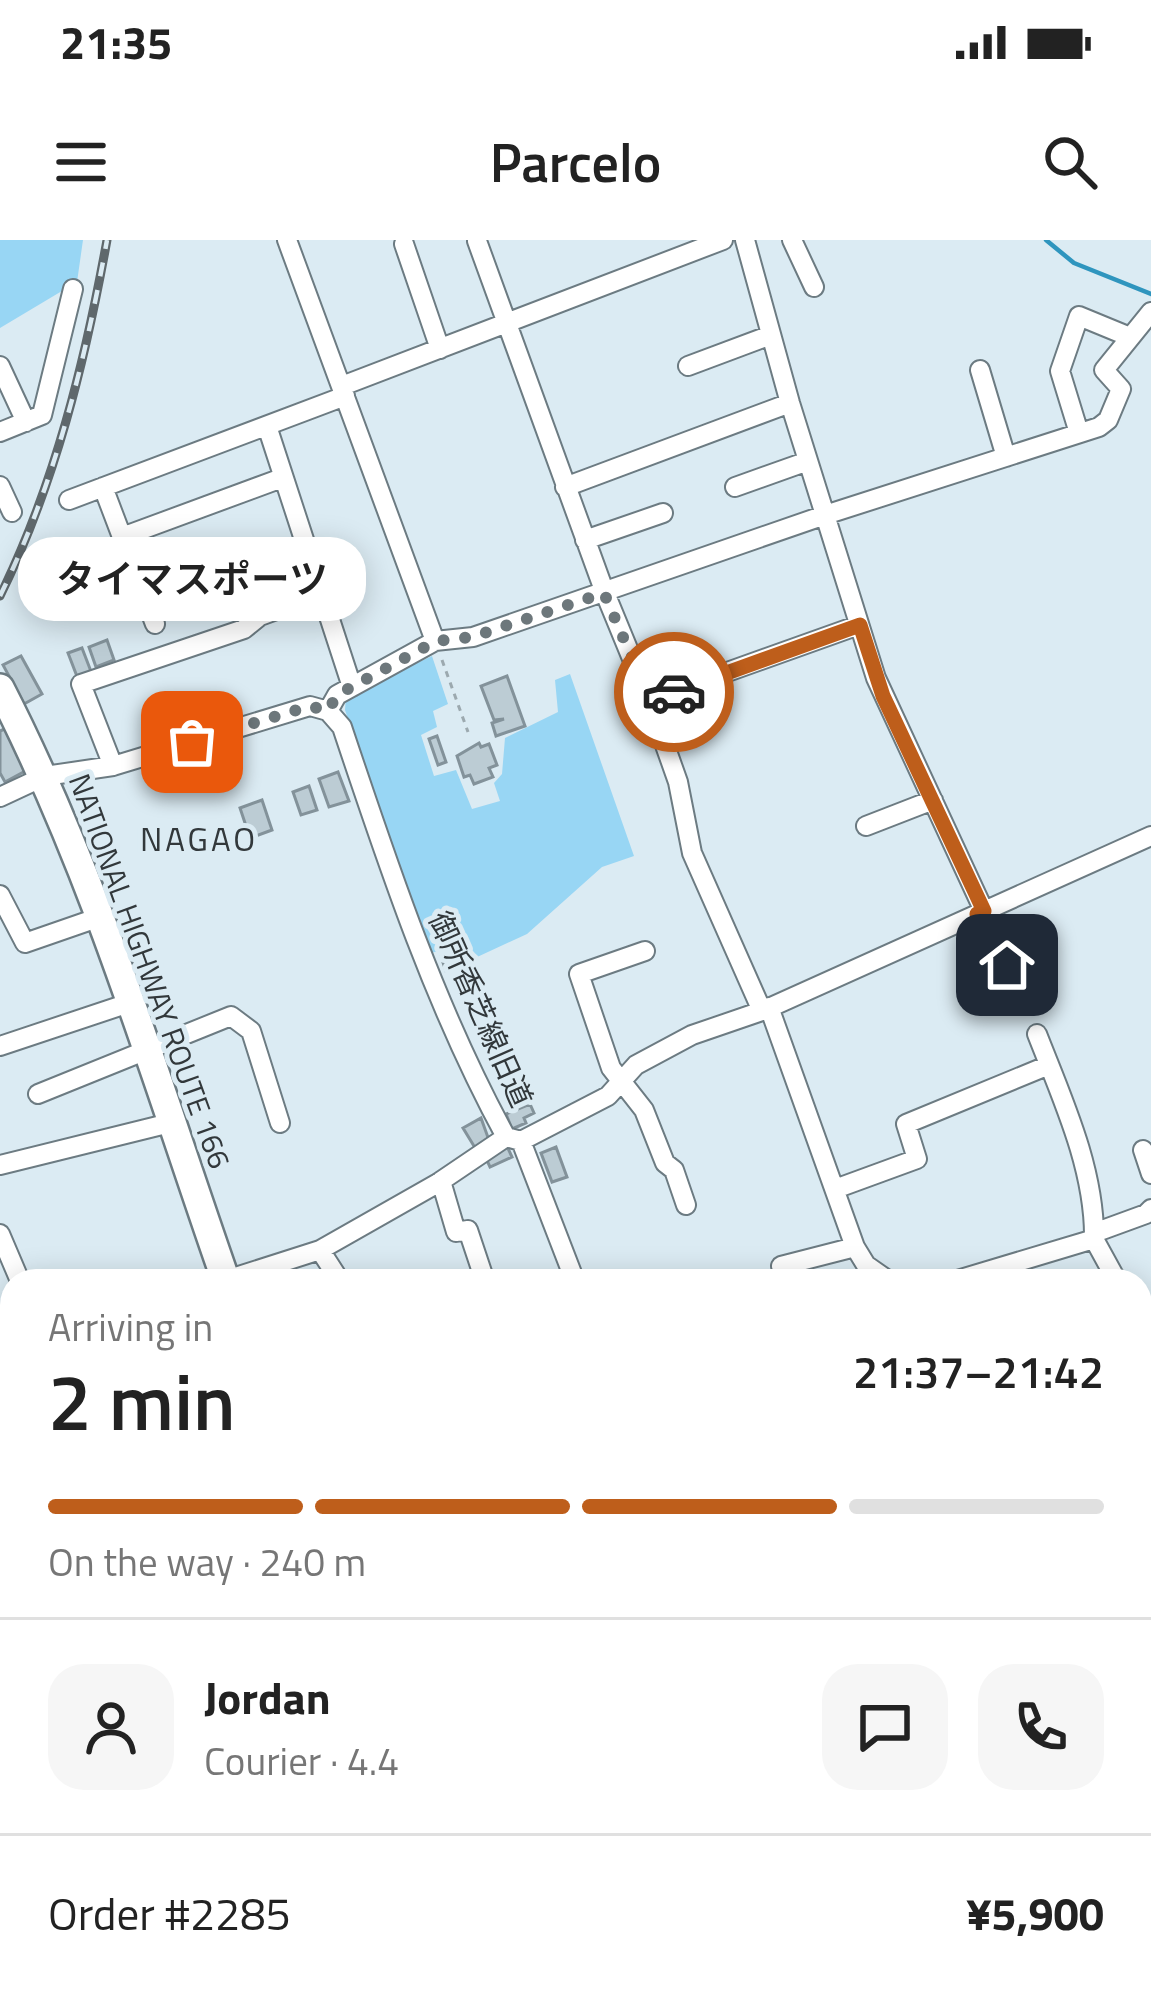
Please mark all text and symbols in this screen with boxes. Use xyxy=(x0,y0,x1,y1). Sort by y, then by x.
text: 21:35 xyxy=(60,8,172,76)
text: Parcelo xyxy=(490,121,661,203)
icon: menu xyxy=(48,129,114,195)
icon: search xyxy=(1037,129,1103,195)
callout: タイマスポーツ xyxy=(18,538,366,622)
text: タイマスポーツ xyxy=(56,549,328,608)
courier xyxy=(614,632,734,752)
icon: car xyxy=(641,659,707,725)
pin xyxy=(141,691,243,793)
icon: bag xyxy=(159,709,225,775)
street label: NATIONAL HIGHWAY ROUTE 166 xyxy=(57,767,243,1175)
district label: NAGAO xyxy=(140,814,258,864)
street label: 御所香芝線旧道 xyxy=(417,904,545,1114)
pin xyxy=(956,914,1058,1016)
icon: home xyxy=(974,932,1040,998)
text: Arriving in xyxy=(48,1297,213,1356)
text: 21:37–21:42 xyxy=(853,1337,1104,1405)
text: 2 min xyxy=(48,1342,236,1460)
text: On the way · 240 m xyxy=(48,1532,366,1591)
text: Jordan xyxy=(204,1663,331,1731)
button: person xyxy=(48,1664,174,1790)
button: chat xyxy=(822,1664,948,1790)
button: phone xyxy=(978,1664,1104,1790)
text: Courier · 4.4 xyxy=(204,1731,399,1790)
text: Order #2285 xyxy=(48,1879,291,1947)
text: ¥5,900 xyxy=(966,1879,1104,1947)

